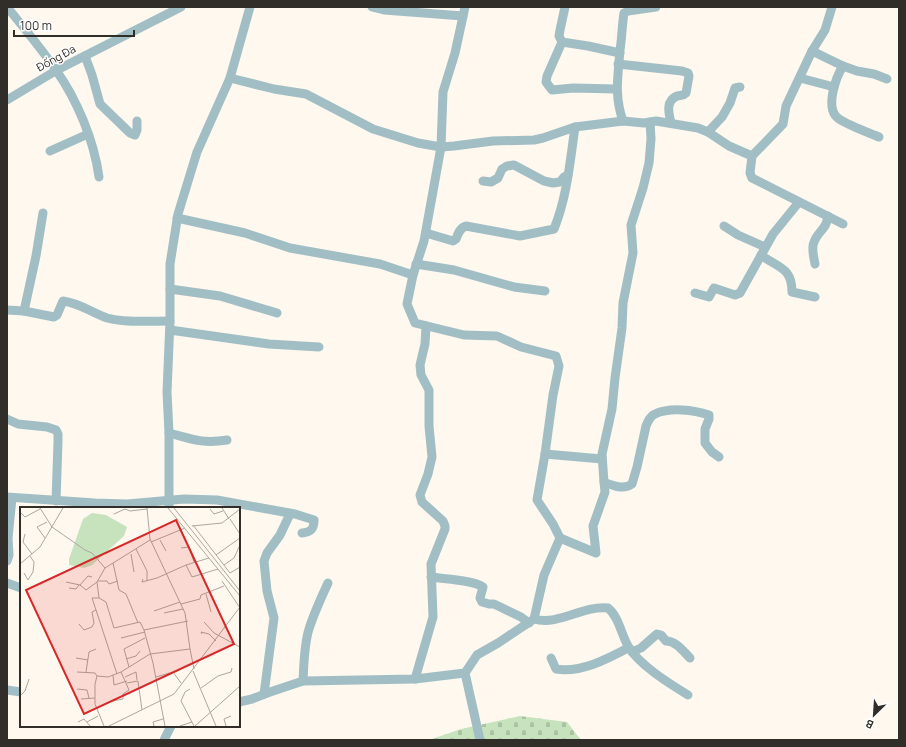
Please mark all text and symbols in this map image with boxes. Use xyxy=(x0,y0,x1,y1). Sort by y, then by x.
scale bar xyxy=(14,12,134,38)
text: 100 m xyxy=(20,17,52,34)
street label: Đống Đa xyxy=(34,41,78,74)
inset map xyxy=(20,507,240,727)
north arrow xyxy=(854,695,894,735)
text: B xyxy=(863,716,876,733)

